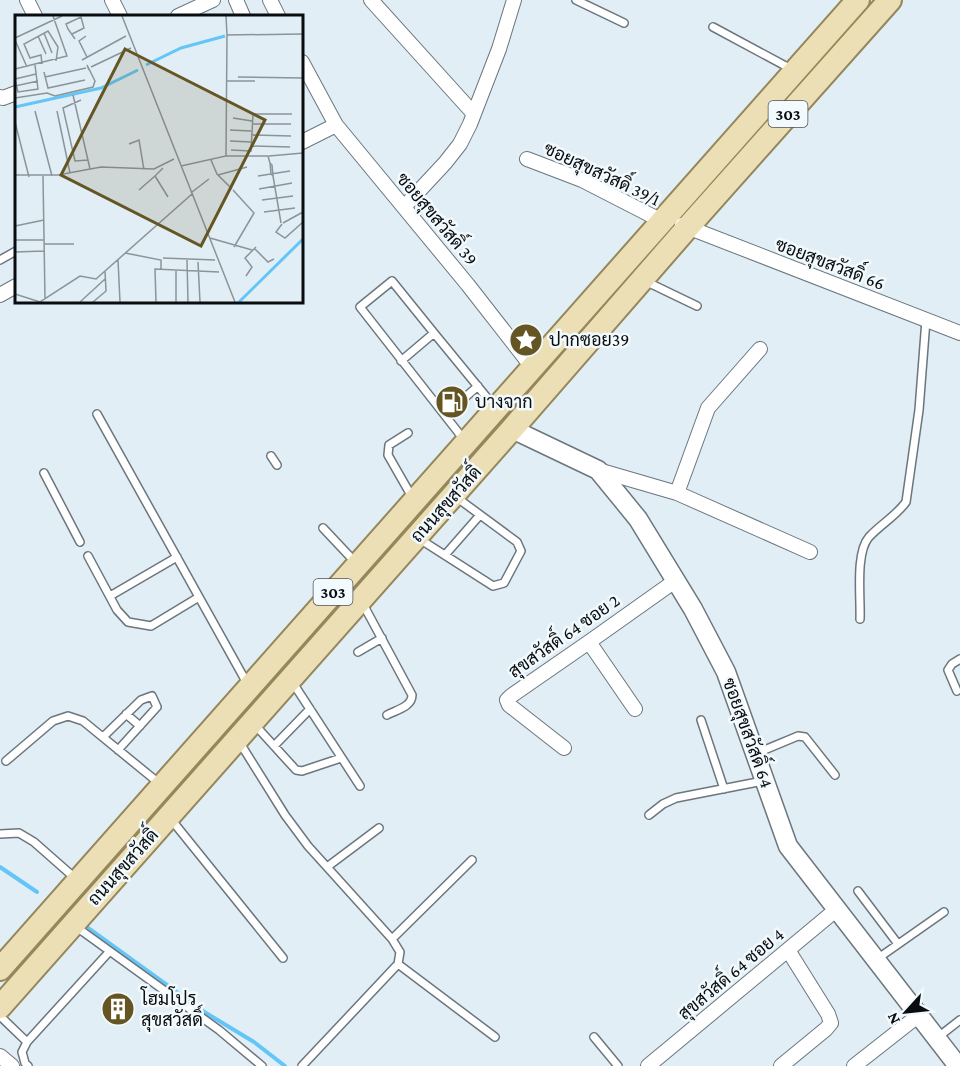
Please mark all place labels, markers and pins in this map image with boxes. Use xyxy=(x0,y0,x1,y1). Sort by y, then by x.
place icon: ปากซอย39 xyxy=(508,322,544,358)
place label: ปากซอย39 xyxy=(549,330,629,350)
fuel station icon: บางจาก xyxy=(434,384,470,420)
place label: บางจาก xyxy=(475,392,533,412)
place label: โฮมโปร สุขสวัสดิ์ xyxy=(140,986,203,1032)
building icon: โฮมโปร สุขสวัสดิ์ xyxy=(100,991,136,1027)

